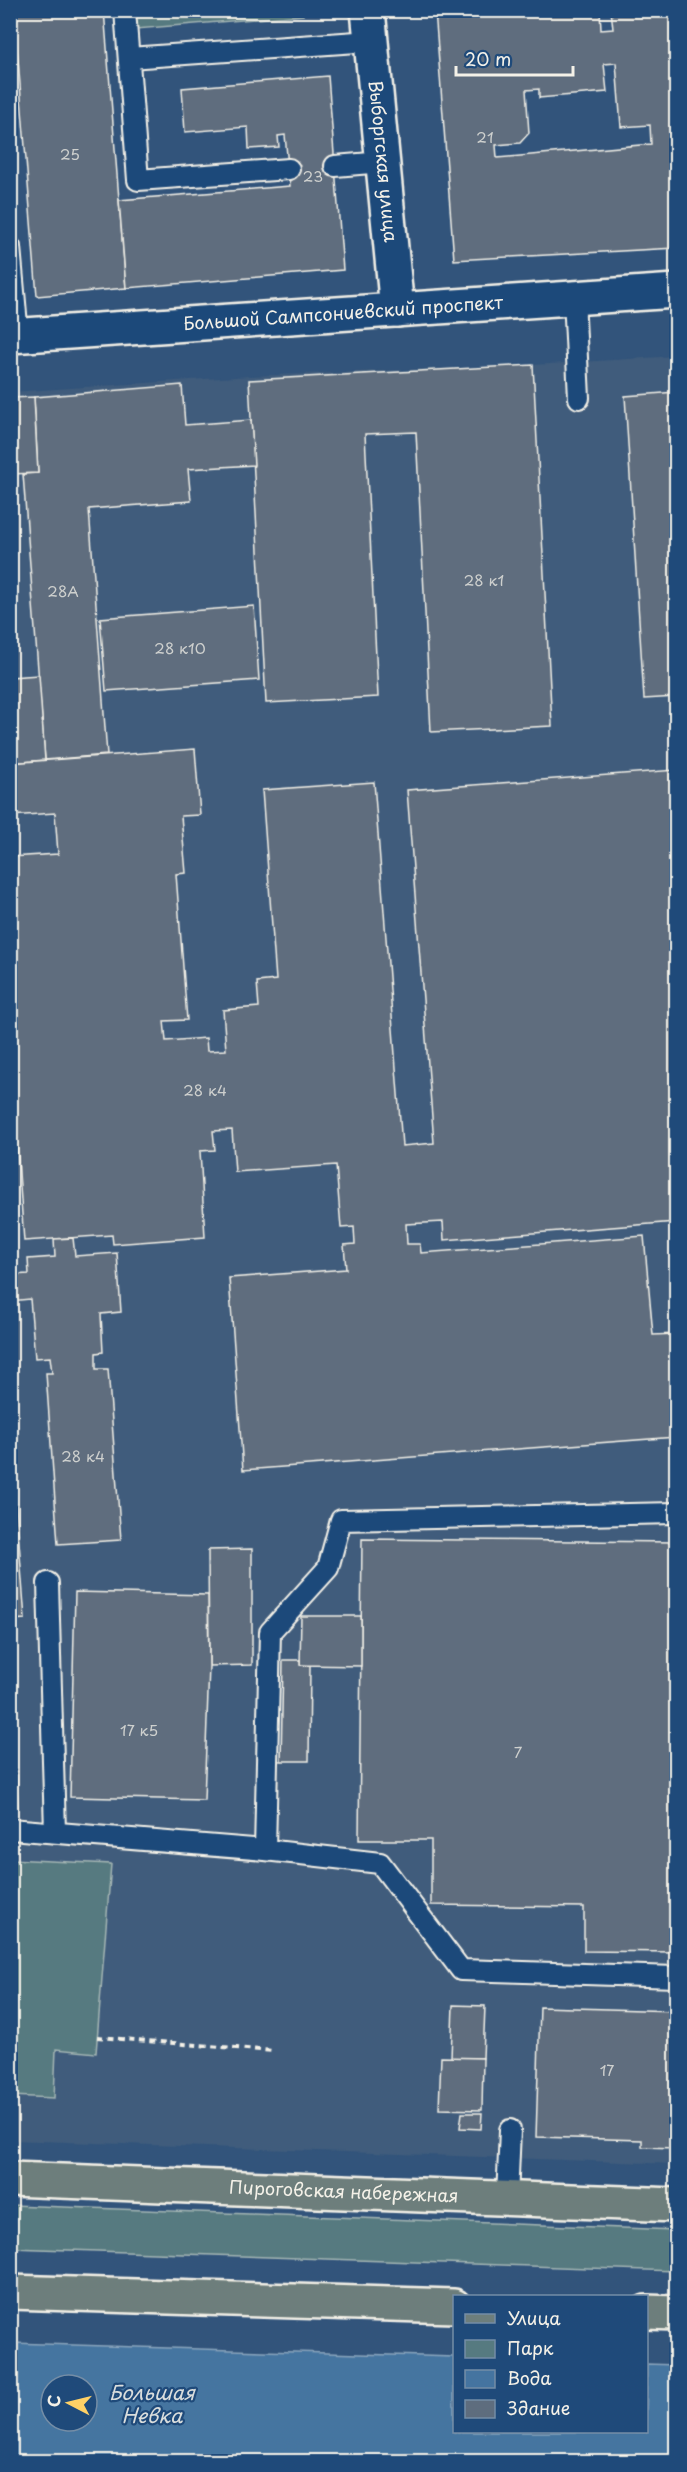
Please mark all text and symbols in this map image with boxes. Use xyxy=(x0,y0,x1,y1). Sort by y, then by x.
scale bar xyxy=(456,39,573,77)
text: 20 m xyxy=(465,45,511,72)
street label: Выборгская улица xyxy=(363,79,405,244)
house number: 21 xyxy=(476,125,494,148)
house number: 25 xyxy=(60,142,80,165)
house number: 23 xyxy=(303,164,323,187)
street label: Большой Сампсониевский проспект xyxy=(182,288,504,336)
house number: 28 к1 xyxy=(464,568,504,591)
house number: 28А xyxy=(47,579,79,602)
house number: 28 к10 xyxy=(154,636,206,659)
house number: 28 к4 xyxy=(183,1078,227,1101)
house number: 28 к4 xyxy=(61,1444,105,1467)
house number: 17 к5 xyxy=(120,1718,158,1741)
house number: 7 xyxy=(514,1740,523,1763)
house number: 17 xyxy=(600,2058,614,2081)
street label: Пироговская набережная xyxy=(229,2173,459,2209)
legend xyxy=(453,2295,648,2433)
text: Улица xyxy=(507,2304,561,2331)
text: Парк xyxy=(507,2334,554,2361)
text: Вода xyxy=(507,2364,552,2391)
north arrow xyxy=(39,2373,99,2433)
water label: Большая Невка xyxy=(109,2377,196,2430)
text: С xyxy=(40,2394,66,2408)
text: Здание xyxy=(507,2394,570,2421)

